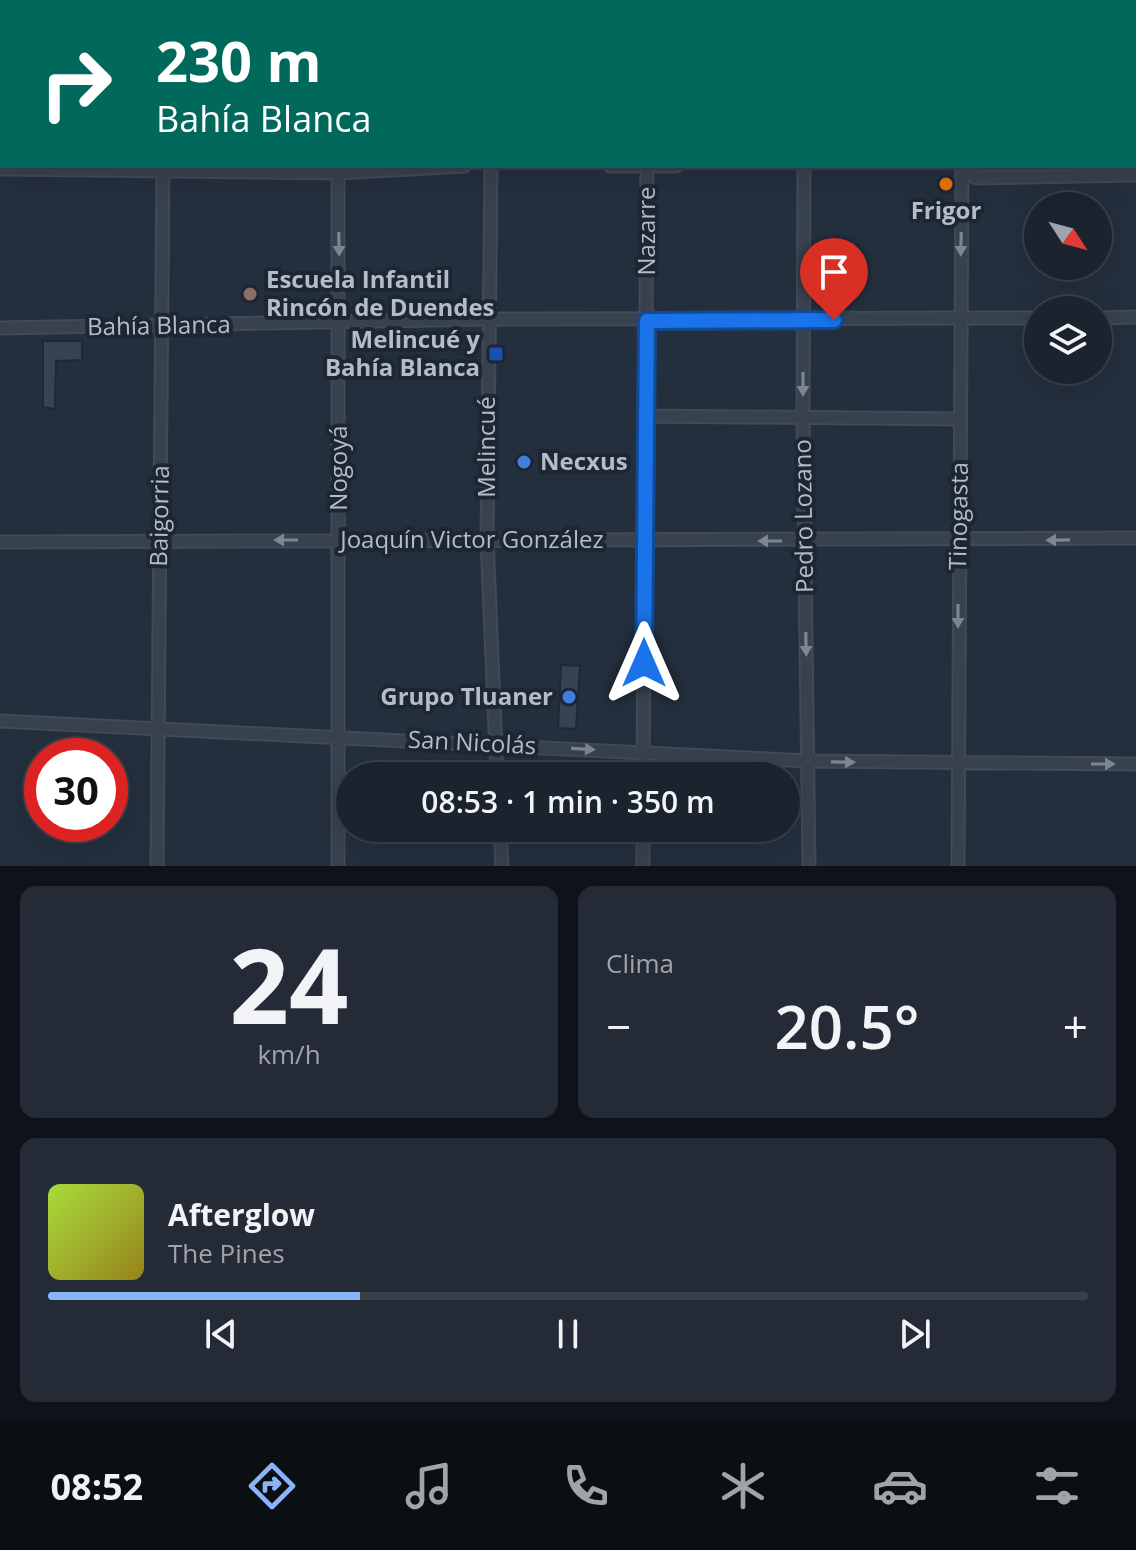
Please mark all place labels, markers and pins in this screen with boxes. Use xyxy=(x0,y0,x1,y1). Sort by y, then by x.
marker: Frigor xyxy=(937,175,955,193)
place label: Frigor xyxy=(911,193,981,226)
pin xyxy=(800,238,868,320)
place label: Escuela Infantil Rincón de Duendes xyxy=(266,262,495,323)
marker: Escuela Infantil Rincón de Duendes xyxy=(241,285,259,303)
place label: Melincué y Bahía Blanca xyxy=(325,322,480,383)
marker: Melincué y Bahía Blanca xyxy=(487,345,505,363)
place label: Necxus xyxy=(540,444,628,477)
marker: Necxus xyxy=(515,453,533,471)
place label: Grupo Tluaner xyxy=(380,679,553,712)
marker: Grupo Tluaner xyxy=(560,688,578,706)

